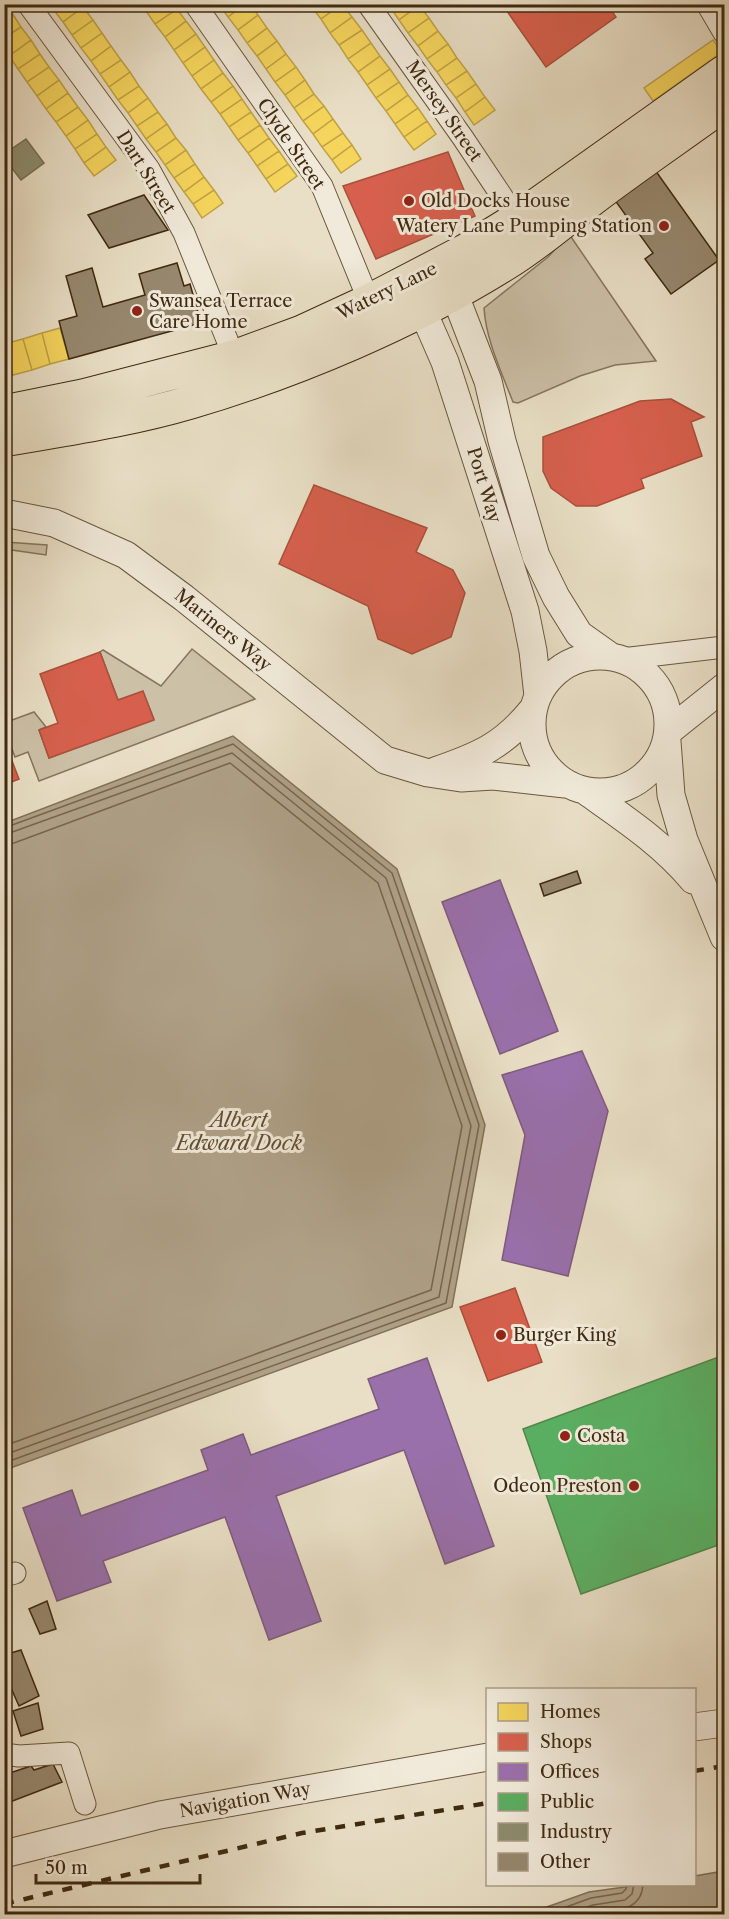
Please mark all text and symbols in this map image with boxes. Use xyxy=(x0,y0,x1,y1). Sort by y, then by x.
street label: Mersey Street xyxy=(401,56,487,166)
street label: Clyde Street xyxy=(252,94,330,194)
street label: Dart Street xyxy=(112,126,181,218)
place label: Old Docks House xyxy=(421,190,570,212)
marker: Old Docks House xyxy=(402,194,416,208)
place label: Watery Lane Pumping Station xyxy=(395,215,652,237)
marker: Watery Lane Pumping Station xyxy=(657,219,671,233)
street label: Watery Lane xyxy=(333,257,441,325)
place label: Swansea Terrace Care Home xyxy=(149,290,292,333)
marker: Swansea Terrace Care Home xyxy=(130,304,144,318)
street label: Port Way xyxy=(462,445,506,526)
street label: Mariners Way xyxy=(170,584,277,676)
water label: Albert Edward Dock xyxy=(174,1108,303,1155)
place label: Burger King xyxy=(513,1324,616,1346)
marker: Burger King xyxy=(494,1328,508,1342)
place label: Costa xyxy=(577,1425,626,1447)
marker: Costa xyxy=(558,1429,572,1443)
place label: Odeon Preston xyxy=(493,1475,622,1497)
marker: Odeon Preston xyxy=(627,1479,641,1493)
legend xyxy=(486,1688,696,1886)
text: Homes xyxy=(540,1701,601,1723)
text: Shops xyxy=(540,1731,592,1753)
text: Offices xyxy=(540,1761,600,1783)
street label: Navigation Way xyxy=(178,1777,313,1822)
text: Public xyxy=(540,1791,594,1813)
text: Industry xyxy=(540,1821,613,1843)
scale bar xyxy=(36,1847,200,1885)
text: Other xyxy=(540,1851,591,1873)
text: 50 m xyxy=(45,1857,88,1879)

